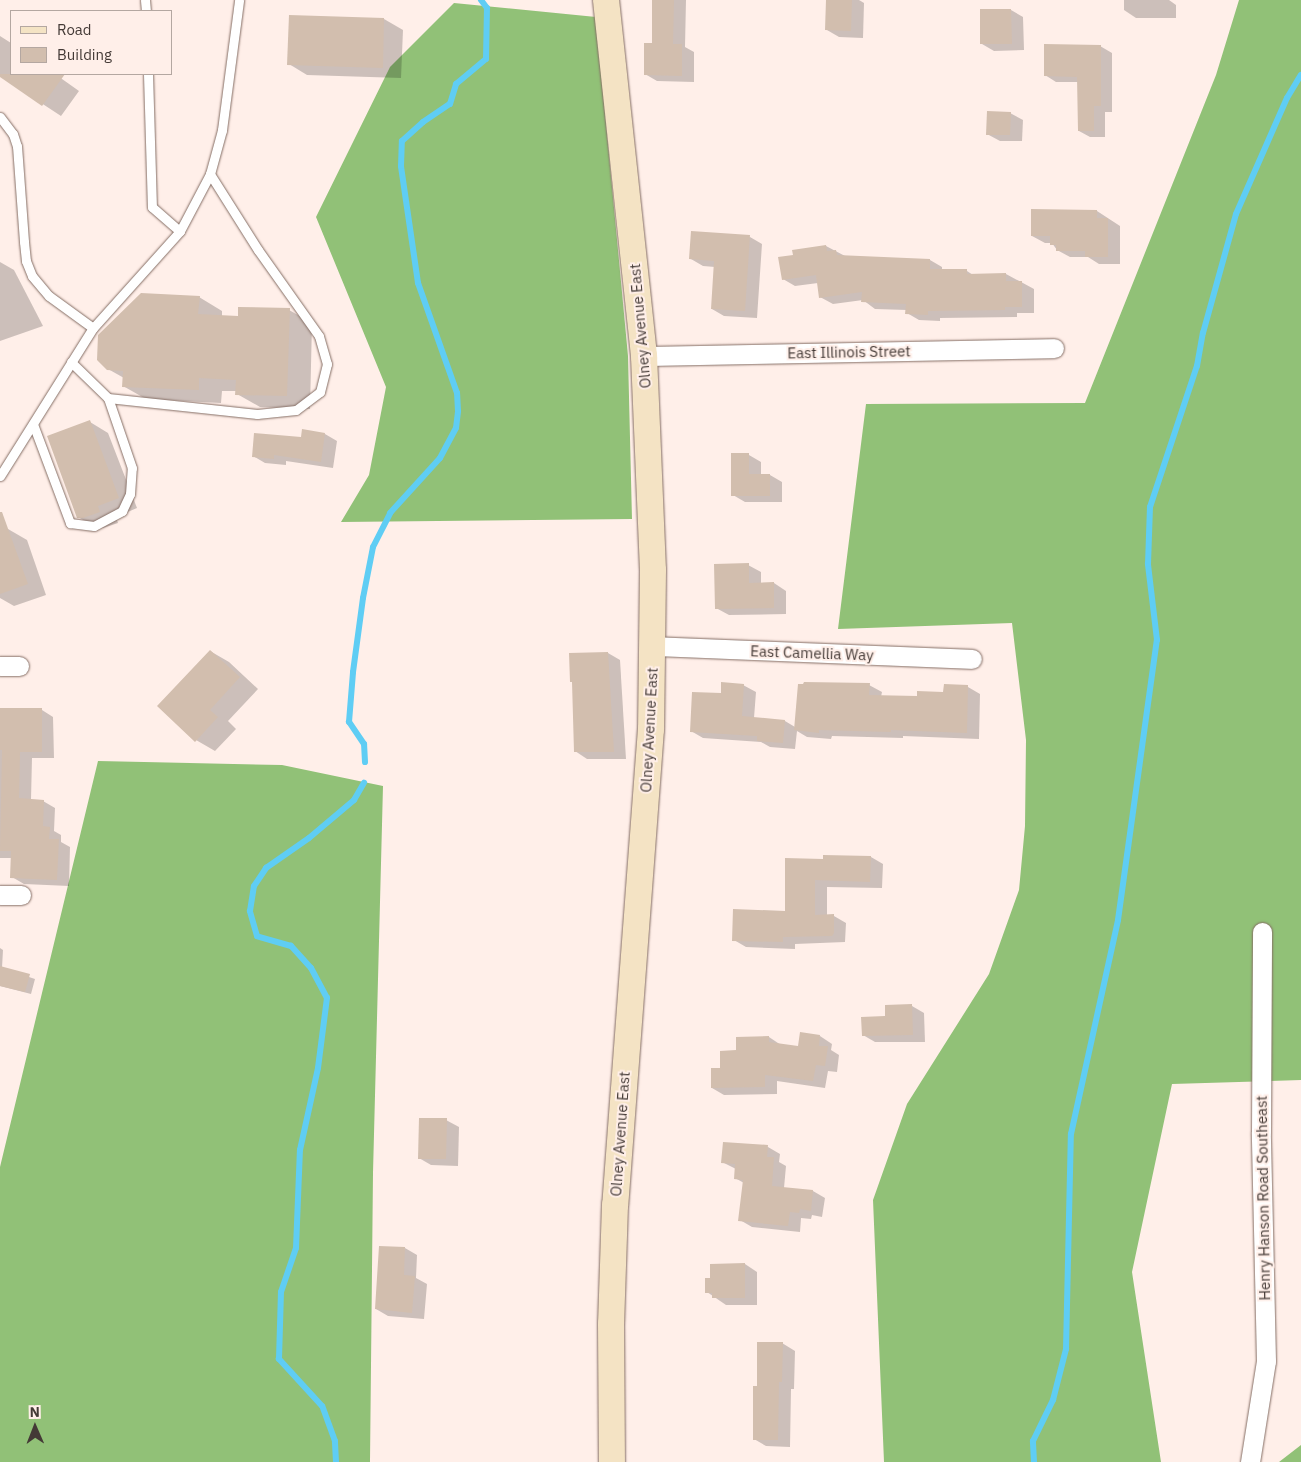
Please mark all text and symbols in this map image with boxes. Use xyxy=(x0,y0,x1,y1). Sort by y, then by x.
legend xyxy=(10,10,172,75)
text: Road xyxy=(57,20,92,39)
text: Building xyxy=(57,45,112,64)
street label: Olney Avenue East xyxy=(626,263,654,389)
street label: East Illinois Street xyxy=(787,342,911,362)
street label: East Camellia Way xyxy=(750,642,874,664)
street label: Olney Avenue East xyxy=(637,667,661,793)
street label: Olney Avenue East xyxy=(607,1071,633,1197)
street label: Henry Hanson Road Southeast xyxy=(1252,1095,1274,1301)
north arrow xyxy=(10,1402,60,1452)
text: N xyxy=(30,1403,40,1421)

